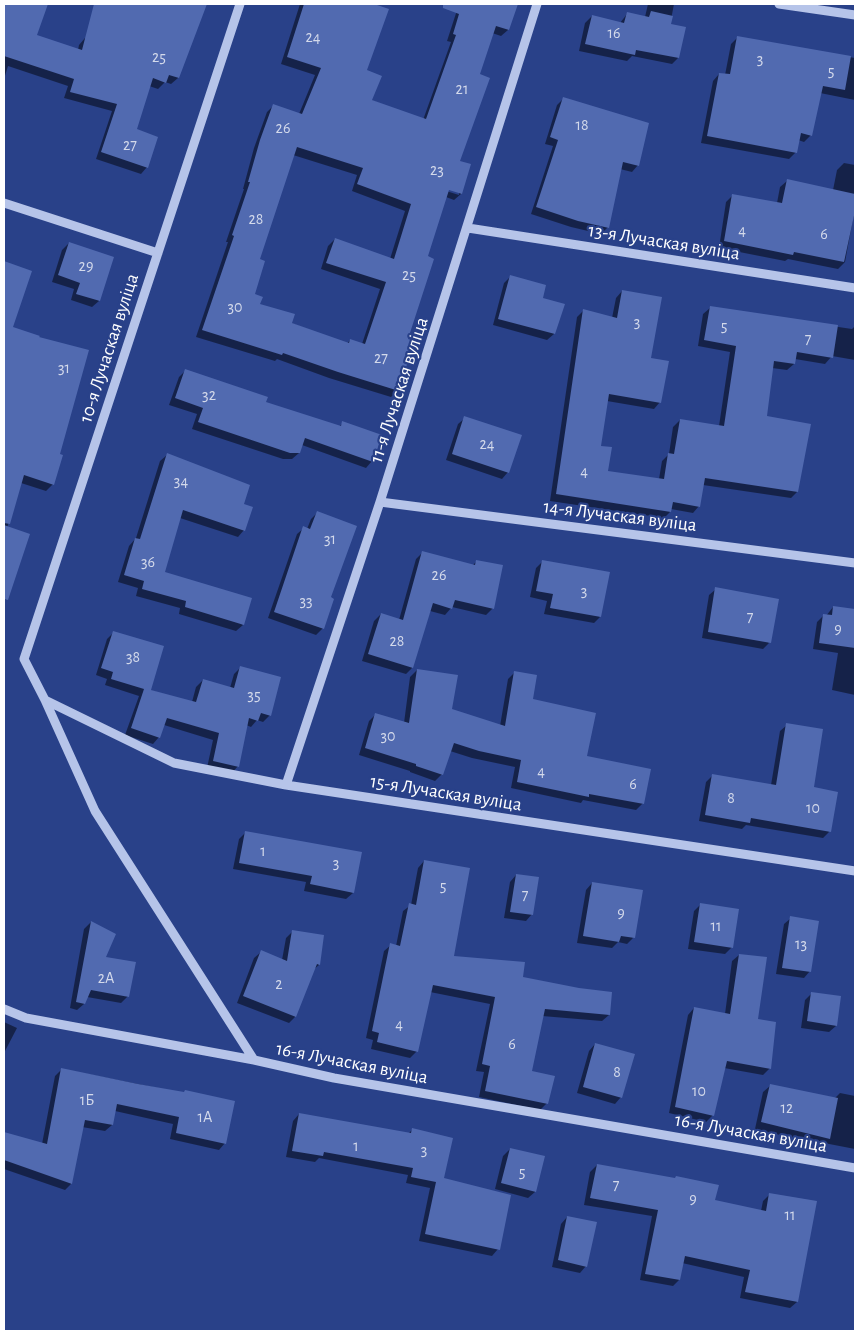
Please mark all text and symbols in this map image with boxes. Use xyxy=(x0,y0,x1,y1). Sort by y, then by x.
house number: 16 xyxy=(607,23,621,43)
house number: 24 xyxy=(306,27,320,47)
house number: 25 xyxy=(152,47,166,67)
house number: 3 xyxy=(757,49,763,69)
house number: 5 xyxy=(828,61,834,81)
house number: 21 xyxy=(456,79,468,99)
house number: 18 xyxy=(575,115,589,135)
house number: 26 xyxy=(276,118,290,138)
house number: 27 xyxy=(123,135,137,155)
house number: 23 xyxy=(430,160,444,180)
house number: 28 xyxy=(249,209,263,229)
street label: 13-я Лучаская вуліца xyxy=(587,219,741,265)
house number: 4 xyxy=(738,220,746,240)
house number: 6 xyxy=(820,224,828,244)
house number: 29 xyxy=(79,256,93,276)
house number: 25 xyxy=(402,265,416,285)
street label: 10-я Лучаская вуліца xyxy=(74,271,144,425)
house number: 30 xyxy=(227,297,243,317)
house number: 3 xyxy=(634,312,640,332)
street label: 11-я Лучаская вуліца xyxy=(365,314,433,466)
house number: 5 xyxy=(721,316,727,336)
house number: 7 xyxy=(805,329,811,349)
house number: 27 xyxy=(374,348,388,368)
house number: 31 xyxy=(58,358,70,378)
house number: 32 xyxy=(202,385,216,405)
house number: 24 xyxy=(480,434,494,454)
house number: 4 xyxy=(580,461,588,481)
house number: 34 xyxy=(174,471,188,491)
street label: 14-я Лучаская вуліца xyxy=(542,495,698,537)
house number: 31 xyxy=(324,529,336,549)
house number: 36 xyxy=(141,552,155,572)
house number: 26 xyxy=(432,565,446,585)
house number: 3 xyxy=(581,581,587,601)
house number: 33 xyxy=(299,591,313,611)
house number: 7 xyxy=(747,607,753,627)
house number: 9 xyxy=(834,619,842,639)
house number: 28 xyxy=(390,631,404,651)
house number: 38 xyxy=(126,647,140,667)
house number: 35 xyxy=(247,685,261,705)
house number: 30 xyxy=(380,726,396,746)
house number: 4 xyxy=(537,761,545,781)
street label: 15-я Лучаская вуліца xyxy=(369,770,523,816)
house number: 6 xyxy=(629,774,637,794)
house number: 8 xyxy=(727,788,735,808)
house number: 10 xyxy=(806,798,820,818)
house number: 1 xyxy=(260,841,266,861)
house number: 3 xyxy=(333,853,339,873)
house number: 5 xyxy=(440,876,446,896)
house number: 7 xyxy=(522,885,528,905)
house number: 9 xyxy=(617,903,625,923)
house number: 11 xyxy=(710,916,722,936)
house number: 13 xyxy=(795,934,807,954)
house number: 2А xyxy=(98,968,114,988)
house number: 2 xyxy=(275,974,283,994)
house number: 4 xyxy=(395,1014,403,1034)
house number: 6 xyxy=(508,1034,516,1054)
street label: 16-я Лучаская вуліца xyxy=(274,1037,430,1089)
house number: 8 xyxy=(613,1062,621,1082)
house number: 10 xyxy=(692,1081,706,1101)
house number: 1Б xyxy=(80,1090,94,1110)
house number: 12 xyxy=(781,1098,793,1118)
house number: 1А xyxy=(198,1107,212,1127)
street label: 16-я Лучаская вуліца xyxy=(673,1108,829,1158)
house number: 1 xyxy=(353,1136,359,1156)
house number: 3 xyxy=(421,1140,427,1160)
house number: 5 xyxy=(519,1162,525,1182)
house number: 7 xyxy=(613,1175,619,1195)
house number: 9 xyxy=(689,1189,697,1209)
house number: 11 xyxy=(784,1205,796,1225)

